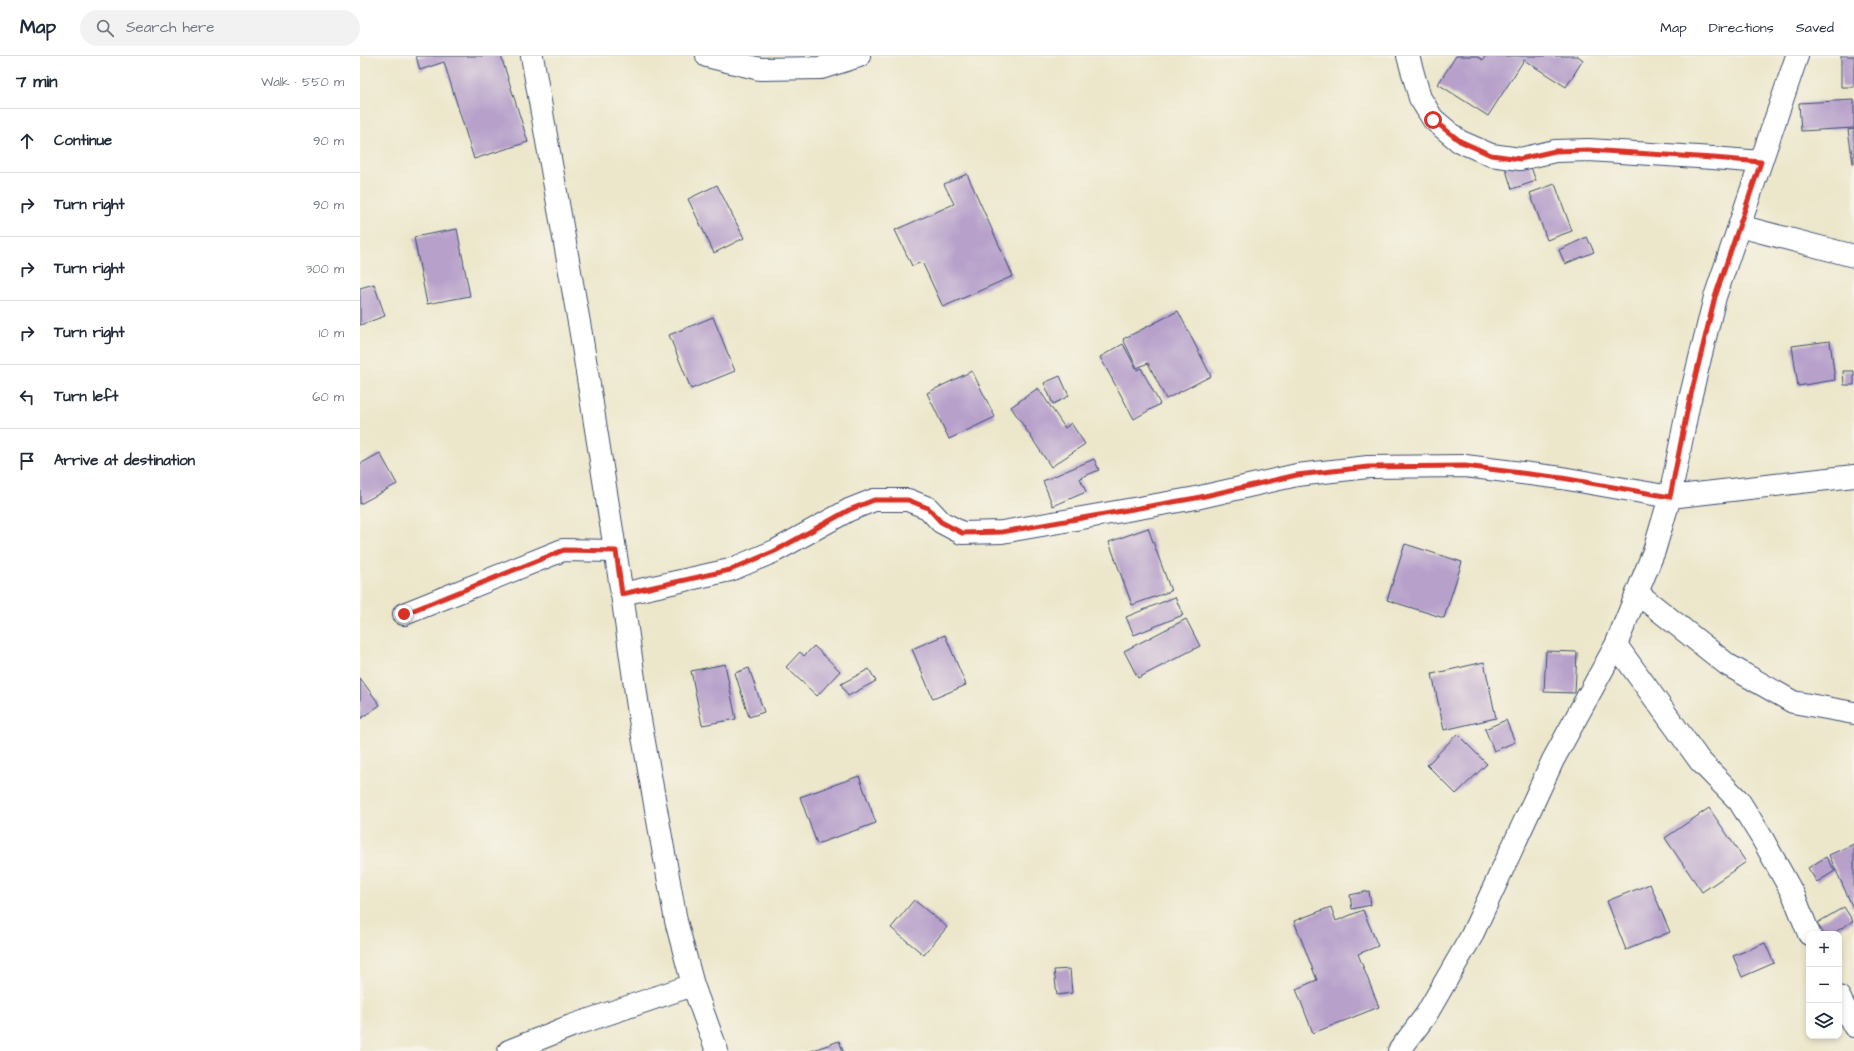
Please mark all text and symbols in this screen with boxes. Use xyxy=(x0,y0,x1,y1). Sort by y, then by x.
search box xyxy=(80,10,360,46)
text: Map xyxy=(20,14,56,41)
icon: search xyxy=(94,17,116,39)
text: Search here xyxy=(126,17,215,38)
text: Map xyxy=(1660,18,1687,38)
text: Directions xyxy=(1709,18,1774,38)
text: Saved xyxy=(1796,18,1834,38)
text: 7 min xyxy=(16,70,58,94)
text: Walk · 550 m xyxy=(261,73,344,91)
route start xyxy=(1424,111,1442,129)
icon: ahead xyxy=(16,130,38,152)
text: Continue xyxy=(54,130,112,151)
text: 90 m xyxy=(313,132,344,150)
icon: right xyxy=(16,194,38,216)
text: Turn right xyxy=(54,194,125,215)
text: 90 m xyxy=(313,196,344,214)
icon: right xyxy=(16,258,38,280)
text: Turn right xyxy=(54,258,125,279)
text: 300 m xyxy=(306,260,344,278)
icon: right xyxy=(16,322,38,344)
text: Turn right xyxy=(54,322,125,343)
text: 10 m xyxy=(319,324,344,342)
icon: left xyxy=(16,386,38,408)
text: Turn left xyxy=(54,386,118,407)
text: 60 m xyxy=(312,388,344,406)
icon: arrive xyxy=(16,450,38,472)
text: Arrive at destination xyxy=(54,450,195,471)
route end xyxy=(395,605,413,623)
map controls xyxy=(1806,931,1842,1039)
button: + xyxy=(1806,931,1842,967)
button: − xyxy=(1806,967,1842,1003)
button: layers xyxy=(1806,1003,1842,1039)

